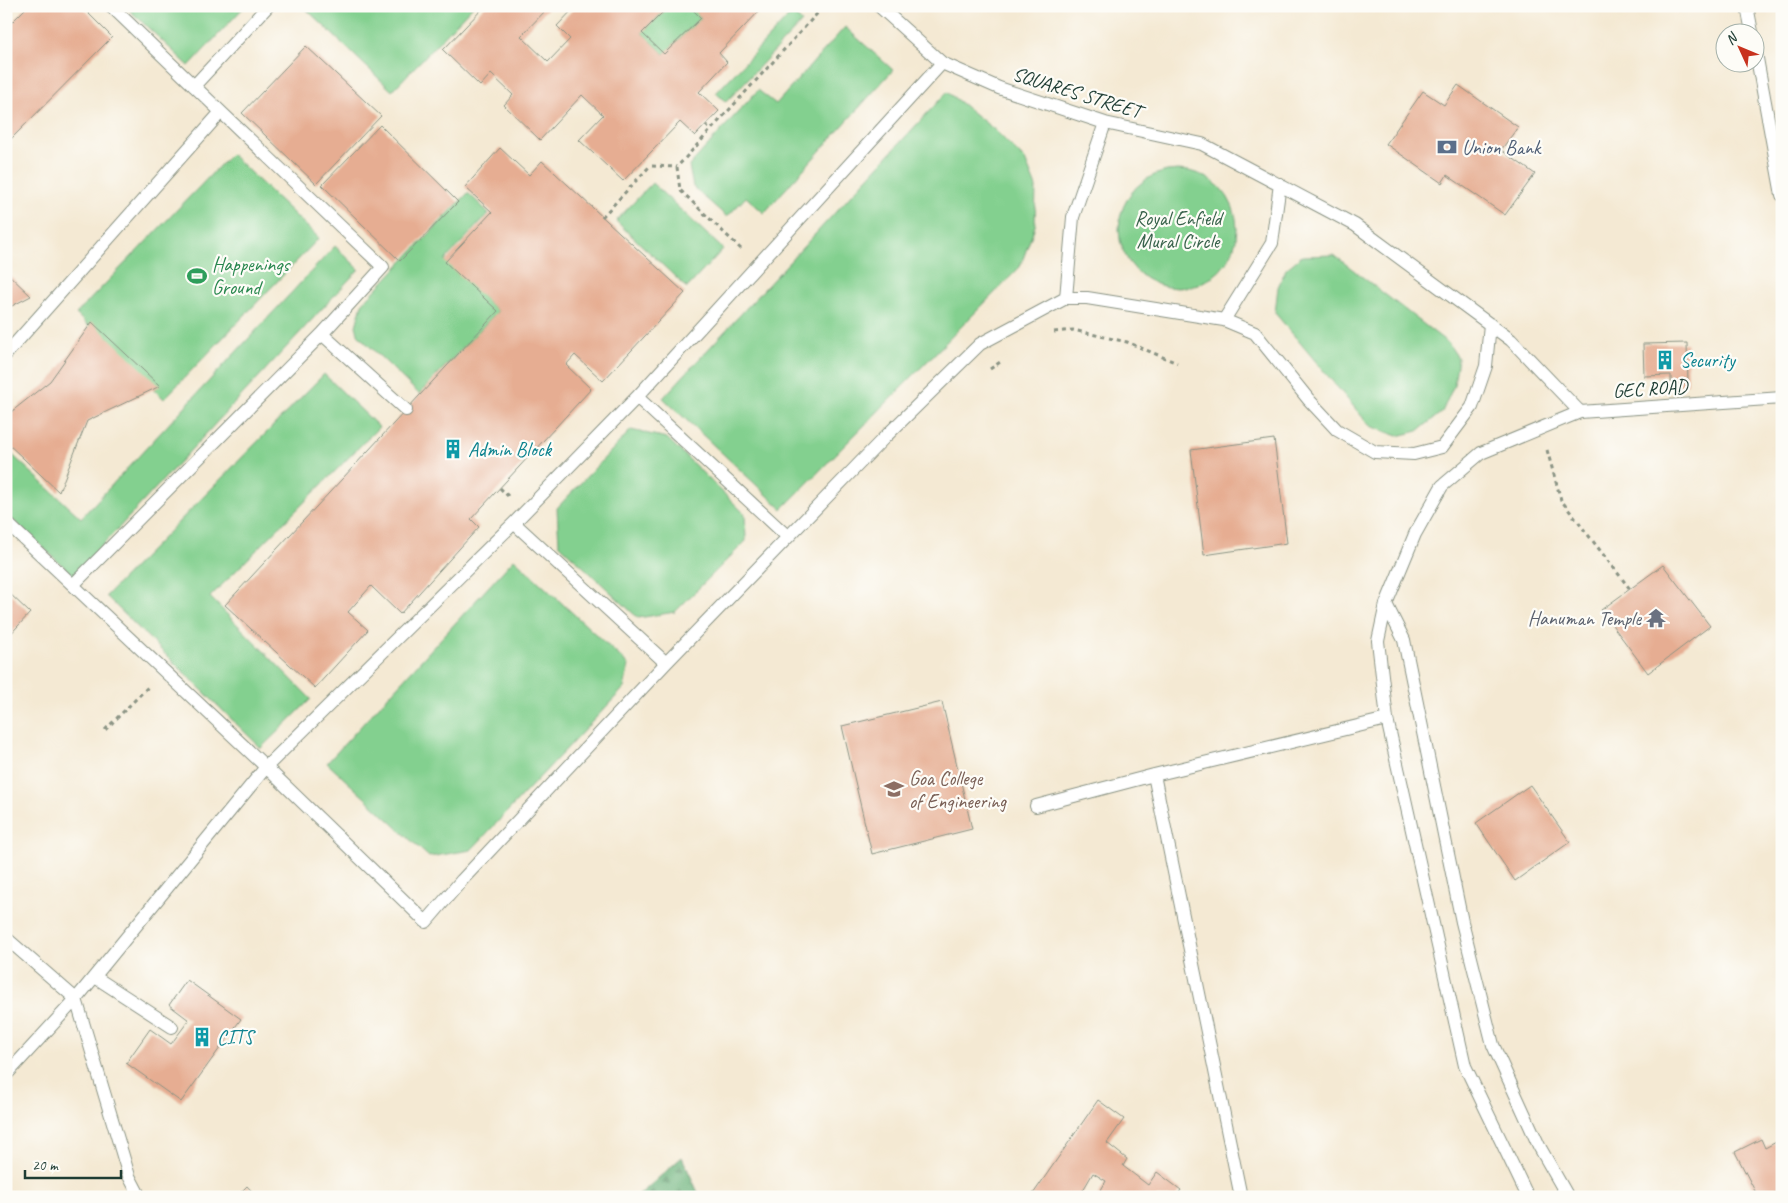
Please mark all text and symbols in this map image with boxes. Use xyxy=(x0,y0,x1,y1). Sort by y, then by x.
north arrow xyxy=(1716,22,1766,72)
text: N xyxy=(1722,29,1742,48)
street label: SQUARES STREET xyxy=(1010,61,1149,125)
place label: Union Bank xyxy=(1462,135,1542,160)
bank icon: Union Bank xyxy=(1436,136,1458,158)
park label: Royal Enfield Mural Circle xyxy=(1135,206,1225,254)
place label: Happenings Ground xyxy=(212,252,291,300)
sports icon: Happenings Ground xyxy=(186,265,208,287)
place label: Security xyxy=(1680,348,1737,373)
building icon: Security xyxy=(1654,349,1676,371)
street label: GEC ROAD xyxy=(1612,373,1690,404)
place label: Admin Block xyxy=(468,437,553,462)
building icon: Admin Block xyxy=(442,438,464,460)
place label: Hanuman Temple xyxy=(1528,606,1642,631)
temple icon: Hanuman Temple xyxy=(1645,607,1667,629)
place label: Goa College of Engineering xyxy=(909,766,1007,814)
school or university icon: Goa College of Engineering xyxy=(883,778,905,800)
place label: CITS xyxy=(217,1025,256,1050)
building icon: CITS xyxy=(191,1026,213,1048)
scale bar xyxy=(25,1148,121,1180)
text: 20 m xyxy=(32,1156,59,1175)

